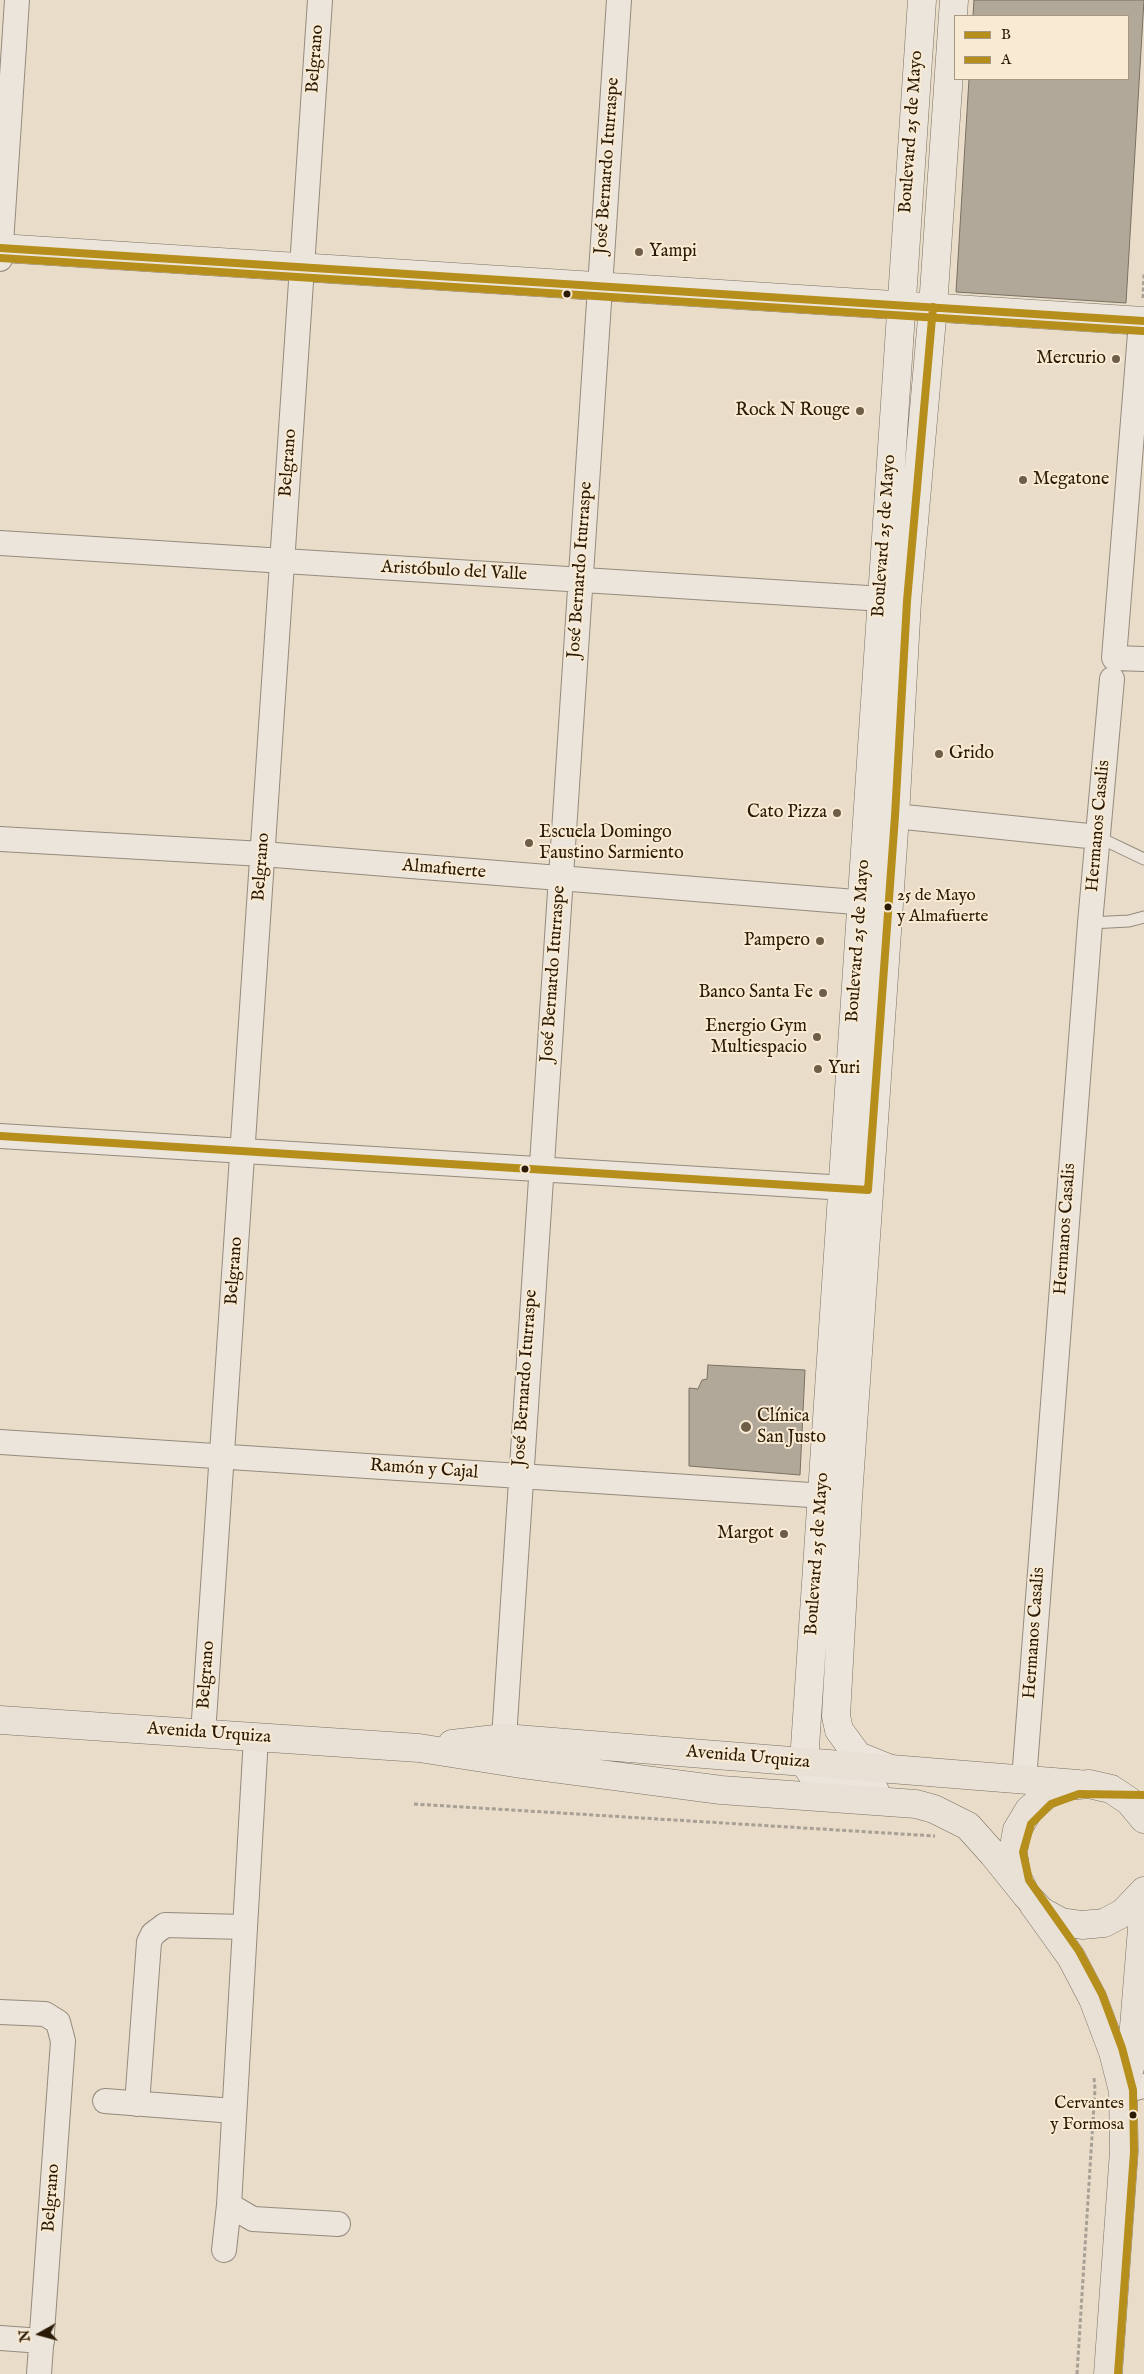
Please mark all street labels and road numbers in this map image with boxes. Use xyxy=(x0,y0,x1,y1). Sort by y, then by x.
street label: Belgrano xyxy=(303,24,329,94)
street label: Boulevard 25 de Mayo xyxy=(896,50,928,214)
street label: José Bernardo Iturraspe xyxy=(591,77,625,255)
street label: Belgrano xyxy=(276,428,302,498)
street label: Boulevard 25 de Mayo xyxy=(869,454,901,618)
street label: José Bernardo Iturraspe xyxy=(564,481,598,659)
street label: Aristóbulo del Valle xyxy=(380,557,528,587)
street label: Hermanos Casalis xyxy=(1082,759,1116,893)
street label: Belgrano xyxy=(249,832,275,902)
street label: Almafuerte xyxy=(401,856,487,884)
street label: Boulevard 25 de Mayo xyxy=(843,859,875,1023)
street label: José Bernardo Iturraspe xyxy=(537,885,571,1063)
street label: Hermanos Casalis xyxy=(1051,1162,1081,1296)
street label: Belgrano xyxy=(222,1236,248,1306)
street label: José Bernardo Iturraspe xyxy=(509,1289,543,1467)
street label: Ramón y Cajal xyxy=(369,1455,479,1485)
street label: Boulevard 25 de Mayo xyxy=(802,1472,834,1636)
street label: Hermanos Casalis xyxy=(1020,1566,1050,1700)
street label: Belgrano xyxy=(194,1640,220,1710)
street label: Avenida Urquiza xyxy=(146,1719,272,1749)
street label: Avenida Urquiza xyxy=(685,1742,811,1774)
street label: Belgrano xyxy=(39,2163,65,2233)

